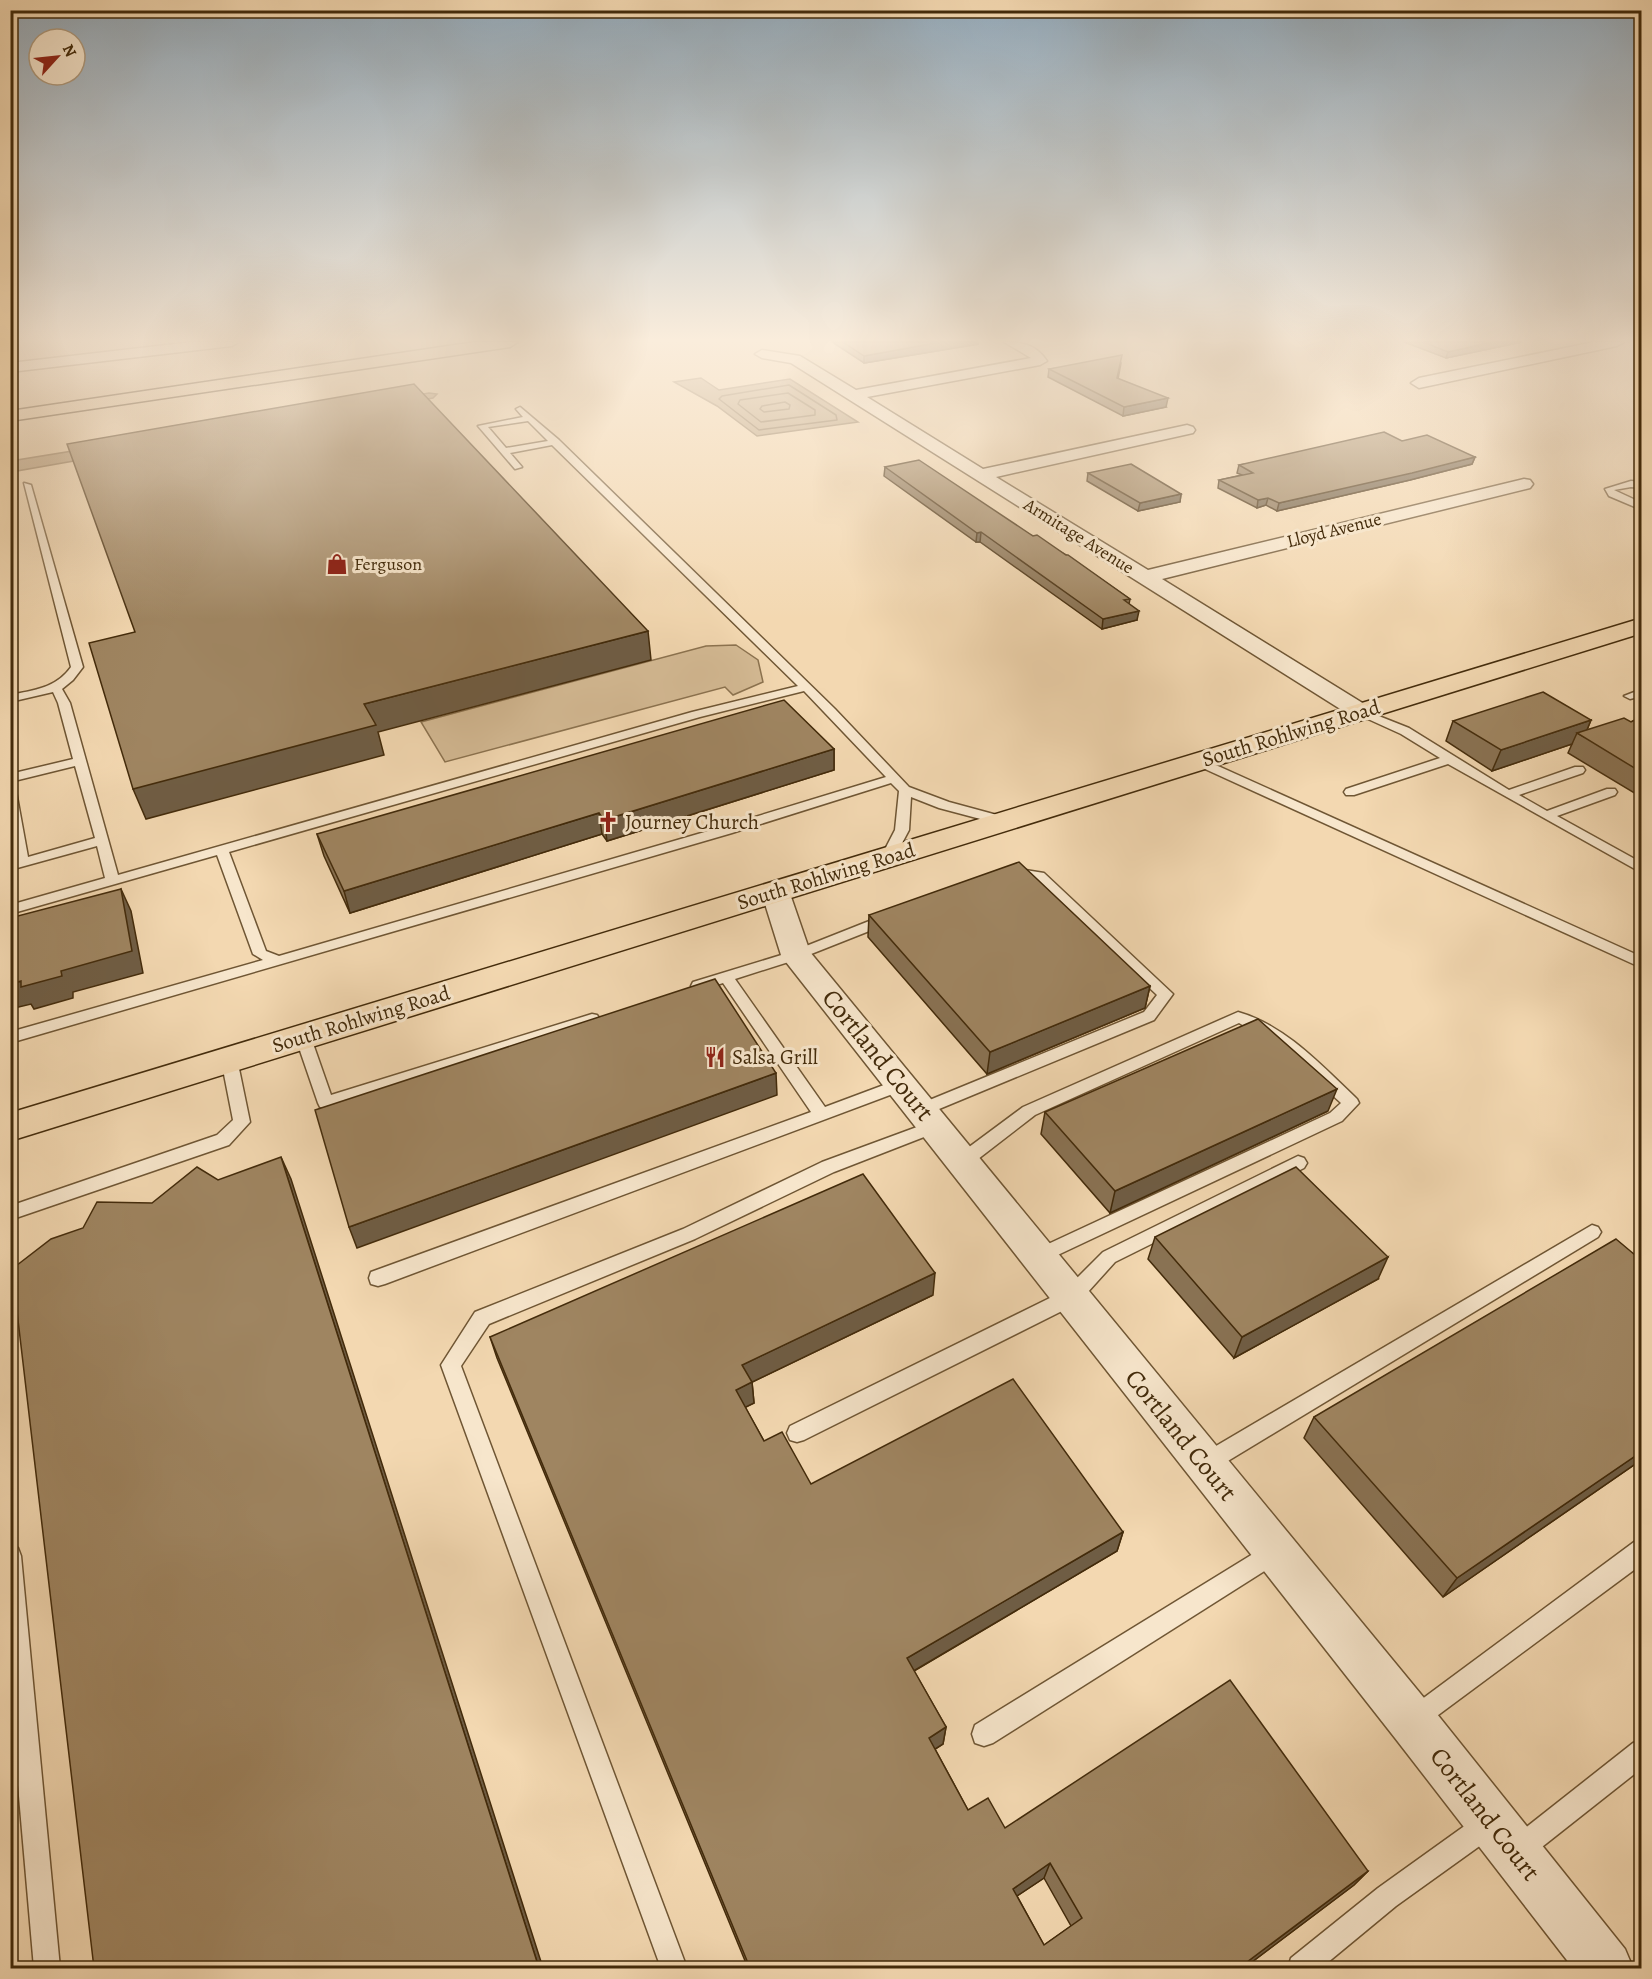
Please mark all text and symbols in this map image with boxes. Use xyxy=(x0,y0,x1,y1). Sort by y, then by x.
north arrow xyxy=(27,27,87,87)
text: N xyxy=(57,40,82,61)
street label: Armitage Avenue xyxy=(1018,492,1139,579)
street label: Lloyd Avenue xyxy=(1284,507,1384,553)
shop icon: Ferguson xyxy=(325,552,349,576)
place label: Ferguson xyxy=(354,552,422,576)
street label: South Rohlwing Road xyxy=(1199,692,1384,773)
place label: Journey Church xyxy=(625,808,759,836)
church icon: Journey Church xyxy=(596,810,620,834)
street label: South Rohlwing Road xyxy=(734,835,919,916)
street label: South Rohlwing Road xyxy=(269,978,454,1059)
street label: Cortland Court xyxy=(814,982,942,1129)
place label: Salsa Grill xyxy=(732,1043,818,1071)
restaurant icon: Salsa Grill xyxy=(703,1045,727,1069)
street label: Cortland Court xyxy=(1117,1362,1245,1509)
street label: Cortland Court xyxy=(1422,1740,1548,1888)

